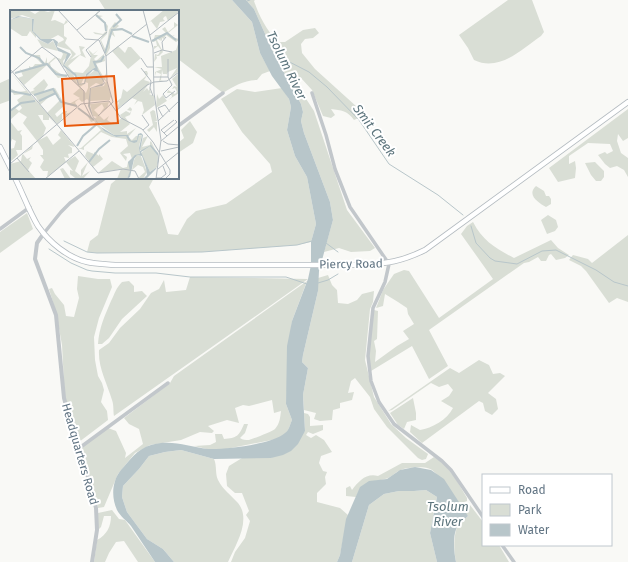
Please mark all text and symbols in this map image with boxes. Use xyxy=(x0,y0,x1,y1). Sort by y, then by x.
inset map xyxy=(10,10,179,179)
water label: Tsolum River xyxy=(263,28,310,103)
water label: Smit Creek xyxy=(349,100,399,159)
street label: Piercy Road xyxy=(319,256,383,272)
street label: Headquarters Road xyxy=(59,401,101,507)
legend xyxy=(482,474,612,546)
text: Road xyxy=(518,483,546,497)
water label: Tsolum River xyxy=(427,499,469,529)
text: Park xyxy=(518,503,542,517)
text: Water xyxy=(518,523,550,537)

